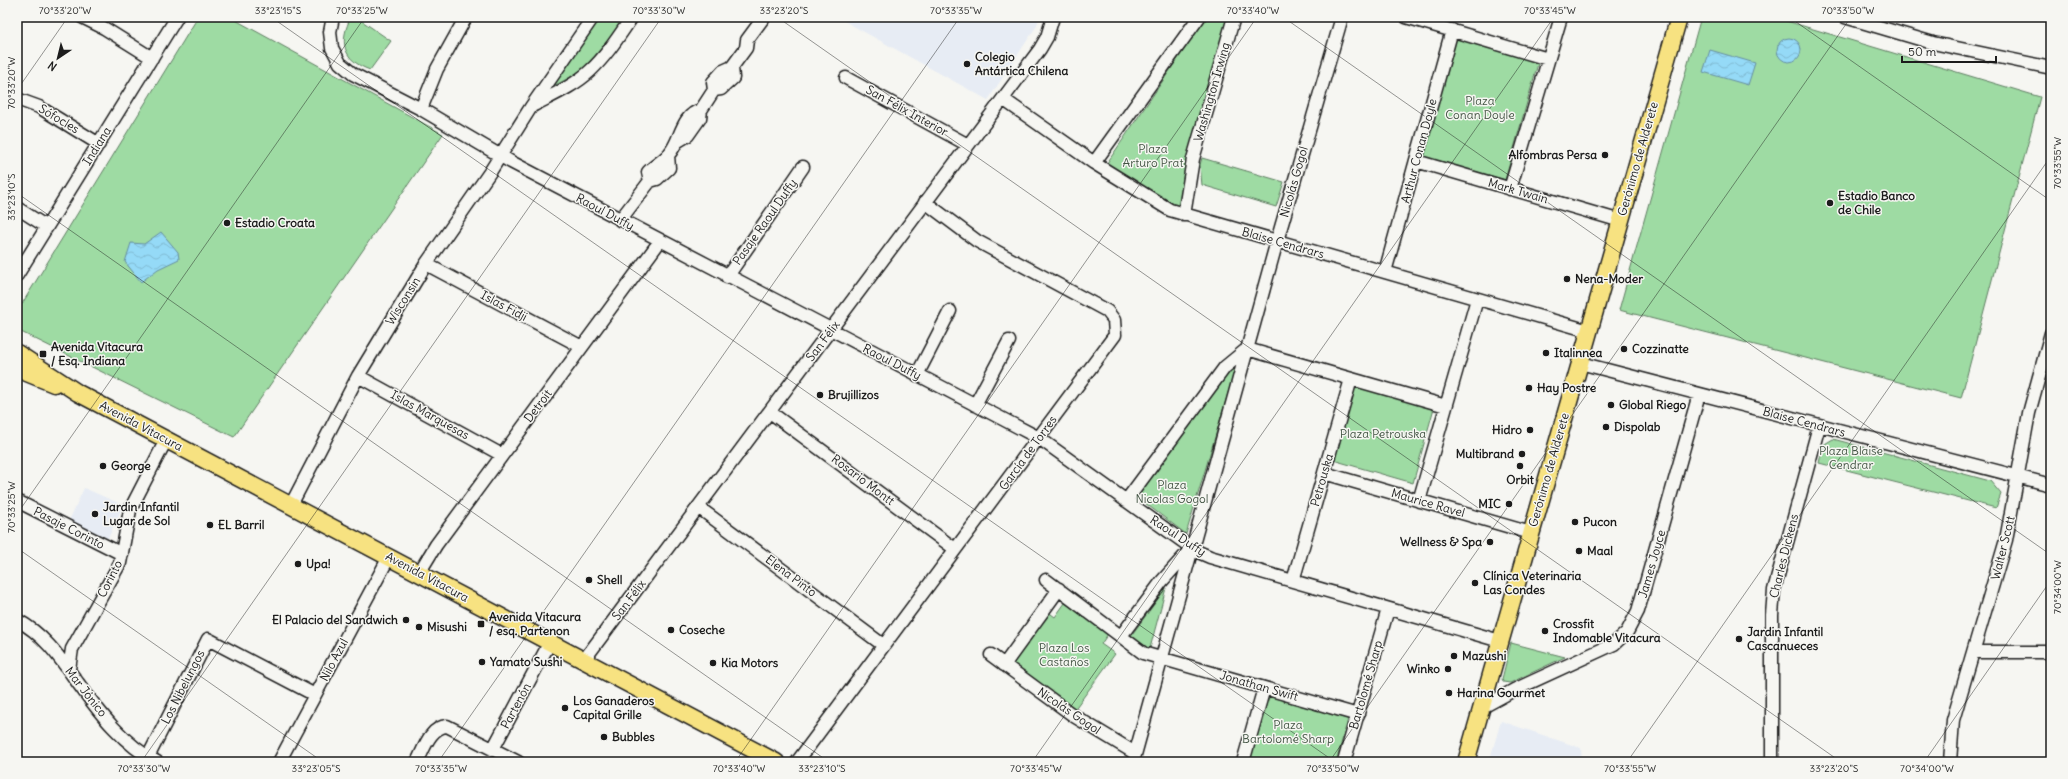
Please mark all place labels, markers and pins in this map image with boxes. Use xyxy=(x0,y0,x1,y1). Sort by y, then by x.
place label: Colegio Antártica Chilena xyxy=(975,49,1068,78)
marker: Colegio Antártica Chilena xyxy=(962,59,972,69)
place label: Alfombras Persa xyxy=(1509,147,1597,162)
marker: Alfombras Persa xyxy=(1600,150,1610,160)
place label: Estadio Banco de Chile xyxy=(1838,188,1915,217)
marker: Estadio Banco de Chile xyxy=(1825,198,1835,208)
place label: Estadio Croata xyxy=(235,215,315,230)
marker: Estadio Croata xyxy=(222,218,232,228)
place label: Nena-Moder xyxy=(1575,271,1643,286)
marker: Nena-Moder xyxy=(1562,274,1572,284)
place label: Avenida Vitacura / Esq. Indiana xyxy=(51,339,143,369)
place label: Cozzinatte xyxy=(1632,341,1689,356)
marker: Cozzinatte xyxy=(1619,344,1629,354)
place label: Italinnea xyxy=(1554,345,1603,360)
marker: Italinnea xyxy=(1541,348,1551,358)
marker: Avenida Vitacura / Esq. Indiana xyxy=(38,349,48,359)
place label: Hay Postre xyxy=(1537,380,1597,396)
marker: Hay Postre xyxy=(1524,383,1534,393)
place label: Brujillizos xyxy=(828,387,880,402)
marker: Brujillizos xyxy=(815,390,825,400)
place label: Global Riego xyxy=(1619,397,1687,413)
marker: Global Riego xyxy=(1606,400,1616,410)
place label: Dispolab xyxy=(1614,419,1661,435)
place label: Hidro xyxy=(1492,422,1522,437)
marker: Dispolab xyxy=(1601,422,1611,432)
marker: Hidro xyxy=(1525,425,1535,435)
place label: Multibrand xyxy=(1456,446,1514,461)
marker: Multibrand xyxy=(1517,449,1527,459)
place label: George xyxy=(111,458,151,474)
marker: George xyxy=(98,461,108,471)
marker: Orbit xyxy=(1515,461,1525,471)
place label: Orbit xyxy=(1506,472,1535,487)
place label: MIC xyxy=(1478,496,1501,511)
place label: Jardin Infantil Lugar de Sol xyxy=(103,499,179,529)
marker: MIC xyxy=(1504,499,1514,509)
marker: Jardin Infantil Lugar de Sol xyxy=(90,509,100,519)
place label: Pucon xyxy=(1583,514,1617,529)
place label: EL Barril xyxy=(218,517,265,532)
marker: Pucon xyxy=(1570,517,1580,527)
marker: EL Barril xyxy=(205,520,215,530)
place label: Wellness & Spa xyxy=(1400,534,1482,550)
marker: Wellness & Spa xyxy=(1485,537,1495,547)
place label: Maal xyxy=(1587,543,1613,558)
marker: Maal xyxy=(1574,546,1584,556)
place label: Upa! xyxy=(306,556,331,572)
marker: Upa! xyxy=(293,559,303,569)
place label: Clínica Veterinaria Las Condes xyxy=(1483,568,1581,597)
place label: Shell xyxy=(597,572,623,587)
marker: Shell xyxy=(584,575,594,585)
marker: Clínica Veterinaria Las Condes xyxy=(1470,578,1480,588)
place label: Avenida Vitacura / esq. Partenon xyxy=(489,609,581,639)
place label: El Palacio del Sandwich xyxy=(272,612,398,627)
marker: El Palacio del Sandwich xyxy=(401,615,411,625)
place label: Crossfit Indomable Vitacura xyxy=(1553,616,1661,645)
place label: Misushi xyxy=(427,619,467,634)
marker: Avenida Vitacura / esq. Partenon xyxy=(476,619,486,629)
marker: Misushi xyxy=(414,622,424,632)
place label: Coseche xyxy=(679,622,725,637)
place label: Jardin Infantil Cascanueces xyxy=(1747,624,1823,653)
marker: Coseche xyxy=(666,625,676,635)
marker: Crossfit Indomable Vitacura xyxy=(1540,626,1550,636)
marker: Jardin Infantil Cascanueces xyxy=(1734,634,1744,644)
place label: Mazushi xyxy=(1462,648,1507,663)
marker: Mazushi xyxy=(1449,651,1459,661)
place label: Yamato Sushi xyxy=(489,654,563,669)
place label: Kia Motors xyxy=(721,655,779,670)
marker: Yamato Sushi xyxy=(477,657,487,667)
marker: Kia Motors xyxy=(708,658,718,668)
place label: Winko xyxy=(1407,661,1440,676)
marker: Winko xyxy=(1443,664,1453,674)
place label: Harina Gourmet xyxy=(1457,685,1546,700)
marker: Harina Gourmet xyxy=(1444,688,1454,698)
place label: Los Ganaderos Capital Grille xyxy=(573,693,655,723)
marker: Los Ganaderos Capital Grille xyxy=(560,703,570,713)
place label: Bubbles xyxy=(612,729,655,744)
marker: Bubbles xyxy=(599,732,609,742)

